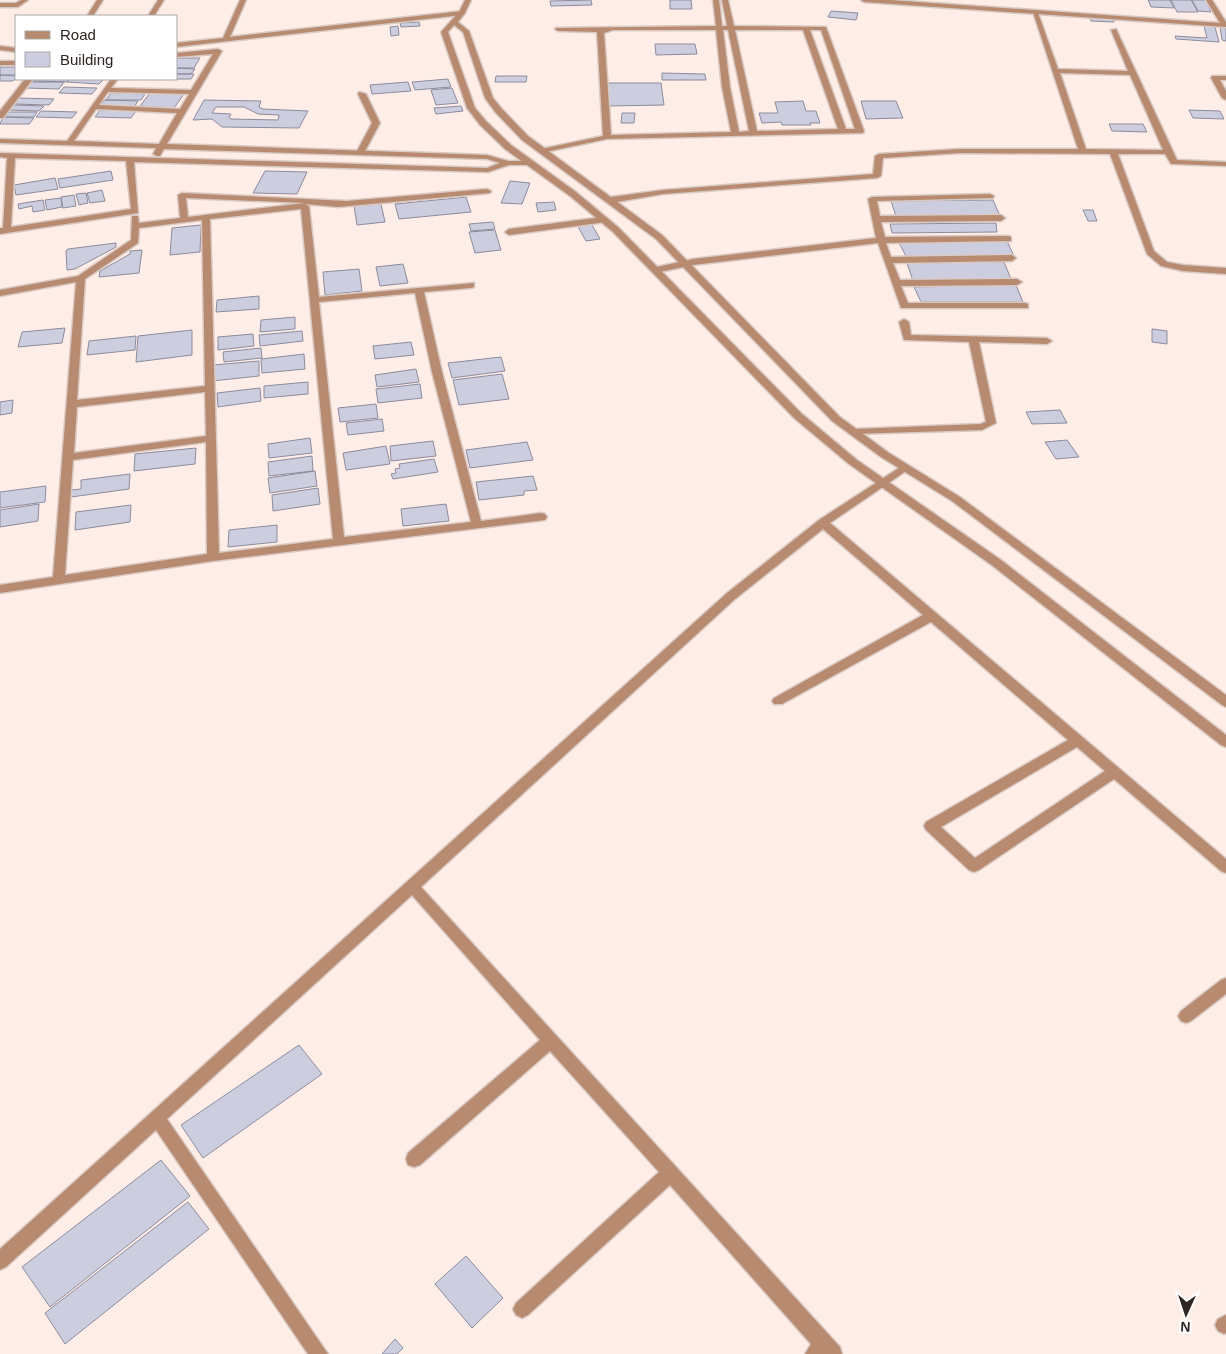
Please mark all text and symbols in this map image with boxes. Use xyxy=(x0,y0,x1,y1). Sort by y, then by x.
legend xyxy=(15,15,178,80)
text: Road xyxy=(60,26,96,43)
text: Building xyxy=(60,51,113,68)
north arrow xyxy=(1161,1289,1211,1339)
text: N xyxy=(1180,1319,1191,1335)

